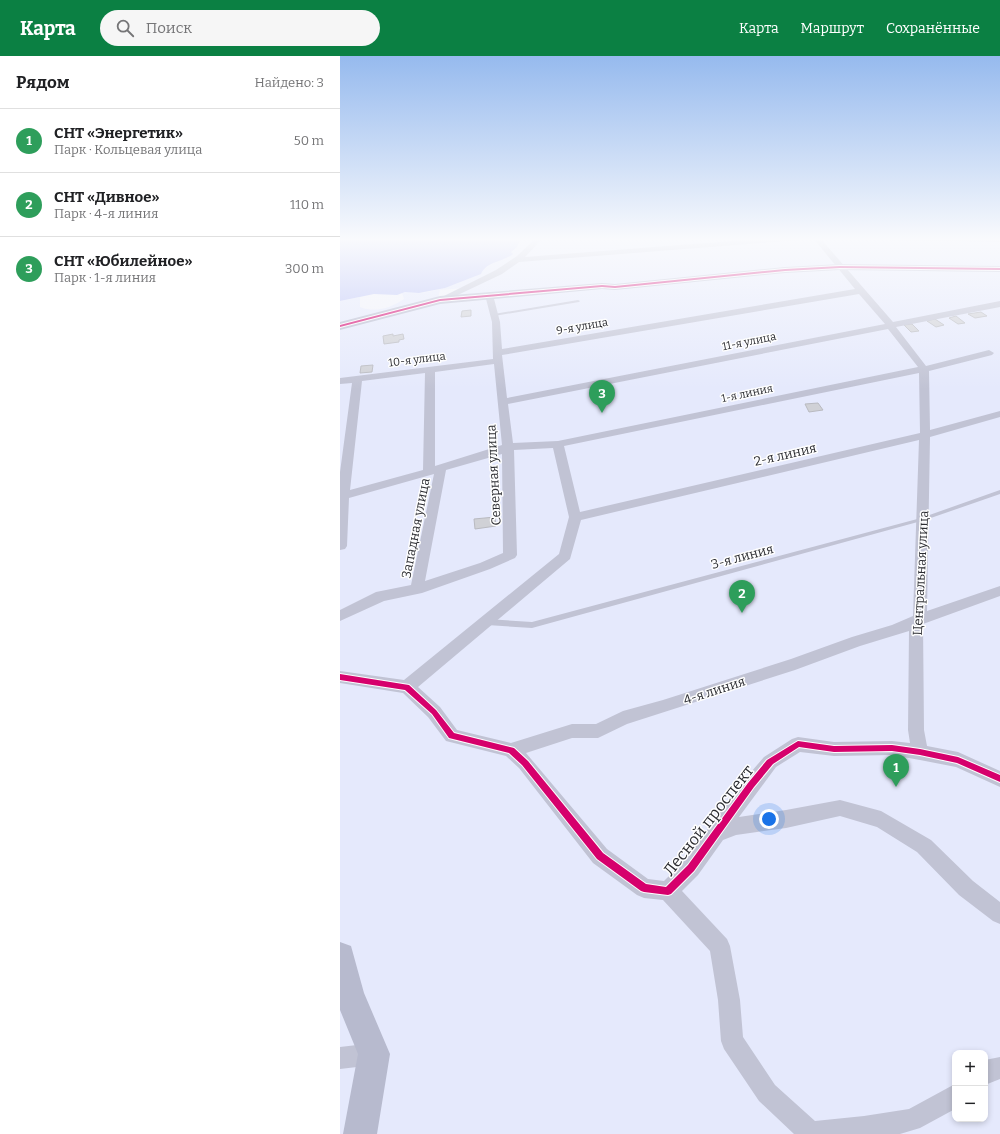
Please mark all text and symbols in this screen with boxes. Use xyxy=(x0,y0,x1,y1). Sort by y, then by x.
search box xyxy=(100,10,380,46)
text: Карта xyxy=(20,17,76,40)
icon: search xyxy=(114,17,136,39)
text: Поиск xyxy=(146,19,192,37)
text: Карта xyxy=(739,20,779,37)
text: Маршрут xyxy=(801,20,864,37)
text: Сохранённые xyxy=(886,20,980,37)
text: Рядом xyxy=(16,72,69,93)
text: Найдено: 3 xyxy=(255,75,324,90)
text: СНТ «Энергетик» xyxy=(54,124,183,142)
text: 1 xyxy=(26,133,32,148)
text: 50 m xyxy=(294,133,324,148)
text: Парк · Кольцевая улица xyxy=(54,142,202,157)
text: СНТ «Дивное» xyxy=(54,188,159,206)
text: 2 xyxy=(25,197,33,212)
text: 110 m xyxy=(290,197,324,212)
text: Парк · 4-я линия xyxy=(54,206,158,221)
text: СНТ «Юбилейное» xyxy=(54,252,192,270)
text: 3 xyxy=(25,261,33,276)
text: 300 m xyxy=(285,261,324,276)
text: Парк · 1-я линия xyxy=(54,270,156,285)
street label: 9-я улица xyxy=(555,316,609,337)
street label: 11-я улица xyxy=(721,330,777,353)
street label: 10-я улица xyxy=(388,350,446,369)
pin: 3 xyxy=(589,380,615,413)
street label: 1-я линия xyxy=(720,382,774,405)
street label: Северная улица xyxy=(483,424,504,526)
street label: 2-я линия xyxy=(753,440,818,469)
street label: Западная улица xyxy=(398,477,433,579)
street label: Центральная улица xyxy=(910,510,931,636)
street label: 3-я линия xyxy=(709,541,775,572)
pin: 2 xyxy=(729,580,755,613)
street label: 4-я линия xyxy=(681,673,747,707)
pin: 1 xyxy=(883,754,909,787)
street label: Лесной проспект xyxy=(659,761,758,879)
your location xyxy=(759,809,779,829)
map controls xyxy=(952,1050,988,1122)
button: + xyxy=(952,1050,988,1086)
button: − xyxy=(952,1086,988,1122)

